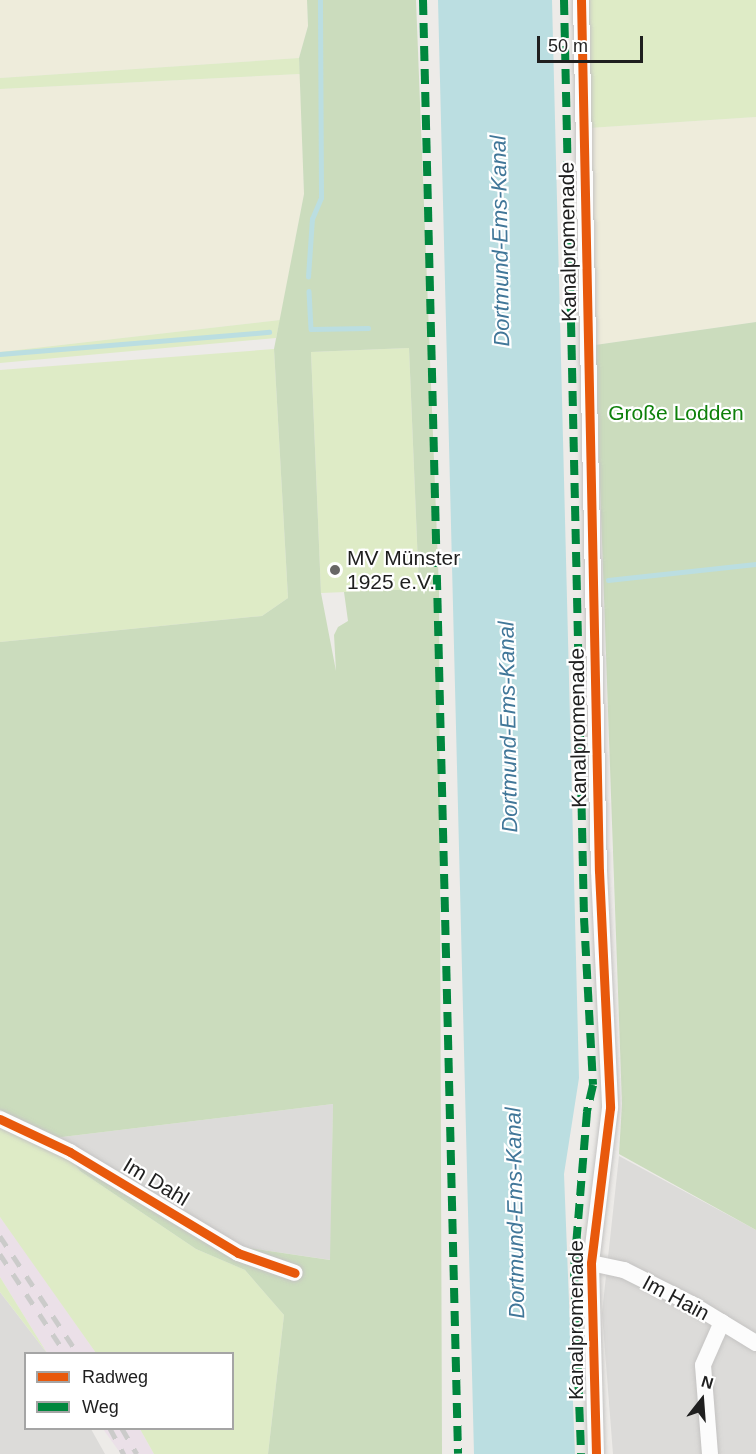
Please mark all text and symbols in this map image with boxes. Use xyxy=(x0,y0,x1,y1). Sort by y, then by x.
scale bar xyxy=(540,24,646,62)
text: 50 m xyxy=(548,36,588,56)
water label: Dortmund-Ems-Kanal xyxy=(485,135,515,347)
street label: Kanalpromenade xyxy=(554,162,582,322)
park label: Große Lodden xyxy=(608,400,744,426)
place label: MV Münster 1925 e.V. xyxy=(347,545,460,595)
marker: MV Münster 1925 e.V. xyxy=(328,563,342,577)
water label: Dortmund-Ems-Kanal xyxy=(493,621,523,833)
street label: Kanalpromenade xyxy=(564,648,592,808)
water label: Dortmund-Ems-Kanal xyxy=(500,1107,530,1319)
street label: Im Dahl xyxy=(119,1153,193,1211)
street label: Kanalpromenade xyxy=(563,1240,589,1400)
street label: Im Hain xyxy=(638,1270,714,1326)
legend xyxy=(24,1352,234,1430)
text: Radweg xyxy=(82,1367,148,1387)
north arrow xyxy=(672,1370,732,1430)
text: N xyxy=(699,1372,715,1392)
text: Weg xyxy=(82,1397,119,1417)

